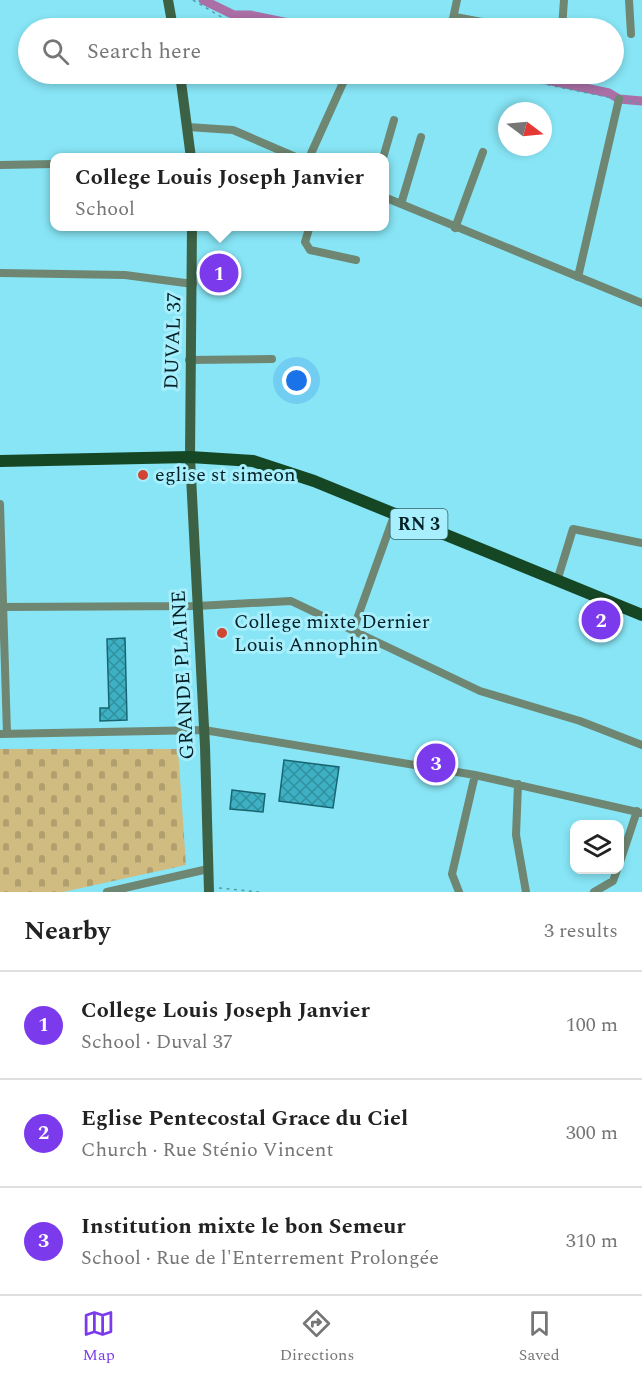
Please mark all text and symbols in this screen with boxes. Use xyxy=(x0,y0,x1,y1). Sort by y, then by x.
search box xyxy=(18,18,624,84)
icon: search xyxy=(39,35,72,68)
text: Search here xyxy=(87,35,201,68)
north arrow xyxy=(498,102,552,156)
popup xyxy=(50,153,389,231)
text: College Louis Joseph Janvier xyxy=(75,161,364,194)
text: School xyxy=(75,194,135,224)
pin: 1 xyxy=(200,250,238,296)
street label: DUVAL 37 xyxy=(156,292,190,390)
your location xyxy=(282,366,311,395)
place label: eglise st simeon xyxy=(155,460,296,490)
marker: eglise st simeon xyxy=(136,468,150,482)
road number: RN 3 xyxy=(390,509,448,539)
street label: GRANDE PLAINE xyxy=(164,590,202,760)
pin: 2 xyxy=(582,598,620,642)
place label: College mixte Dernier Louis Annophin xyxy=(234,607,430,660)
marker: College mixte Dernier Louis Annophin xyxy=(215,626,229,640)
pin: 3 xyxy=(416,740,456,786)
map controls xyxy=(570,820,624,874)
button: layers xyxy=(570,820,624,874)
text: Nearby xyxy=(24,911,110,951)
text: 3 results xyxy=(544,916,618,946)
text: College Louis Joseph Janvier xyxy=(81,994,370,1027)
text: 1 xyxy=(38,1010,49,1040)
text: 100 m xyxy=(566,1010,618,1040)
text: School · Duval 37 xyxy=(81,1027,233,1057)
text: Eglise Pentecostal Grace du Ciel xyxy=(81,1102,408,1135)
text: 2 xyxy=(38,1118,49,1148)
text: 300 m xyxy=(566,1118,618,1148)
text: Church · Rue Sténio Vincent xyxy=(81,1135,334,1165)
text: Institution mixte le bon Semeur xyxy=(81,1210,406,1243)
text: 3 xyxy=(38,1226,49,1256)
text: 310 m xyxy=(566,1226,618,1256)
text: School · Rue de l'Enterrement Prolongée xyxy=(81,1243,439,1273)
tab: Map xyxy=(82,1307,115,1367)
tab: Directions xyxy=(280,1307,354,1367)
tab: Saved xyxy=(519,1307,560,1367)

